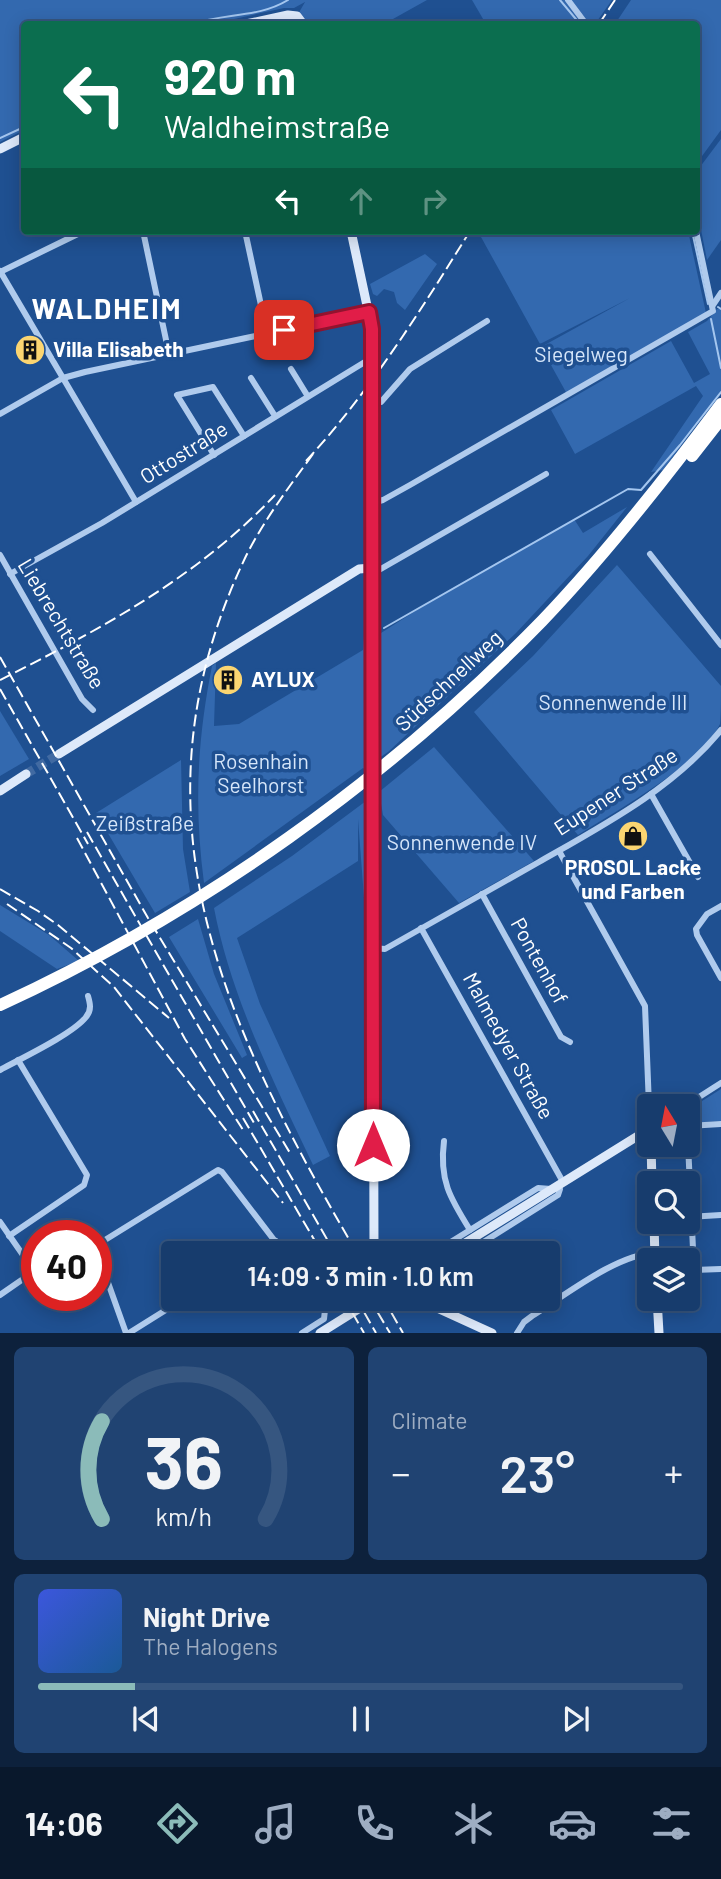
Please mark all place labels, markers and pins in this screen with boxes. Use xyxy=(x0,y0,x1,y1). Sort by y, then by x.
pin xyxy=(254,300,314,360)
building icon: Villa Elisabeth xyxy=(13,333,47,367)
place label: Villa Elisabeth xyxy=(53,336,184,361)
building icon: AYLUX xyxy=(211,663,245,697)
place label: AYLUX xyxy=(251,666,315,691)
shop icon: PROSOL Lacke und Farben xyxy=(616,819,650,853)
place label: PROSOL Lacke und Farben xyxy=(565,854,701,903)

